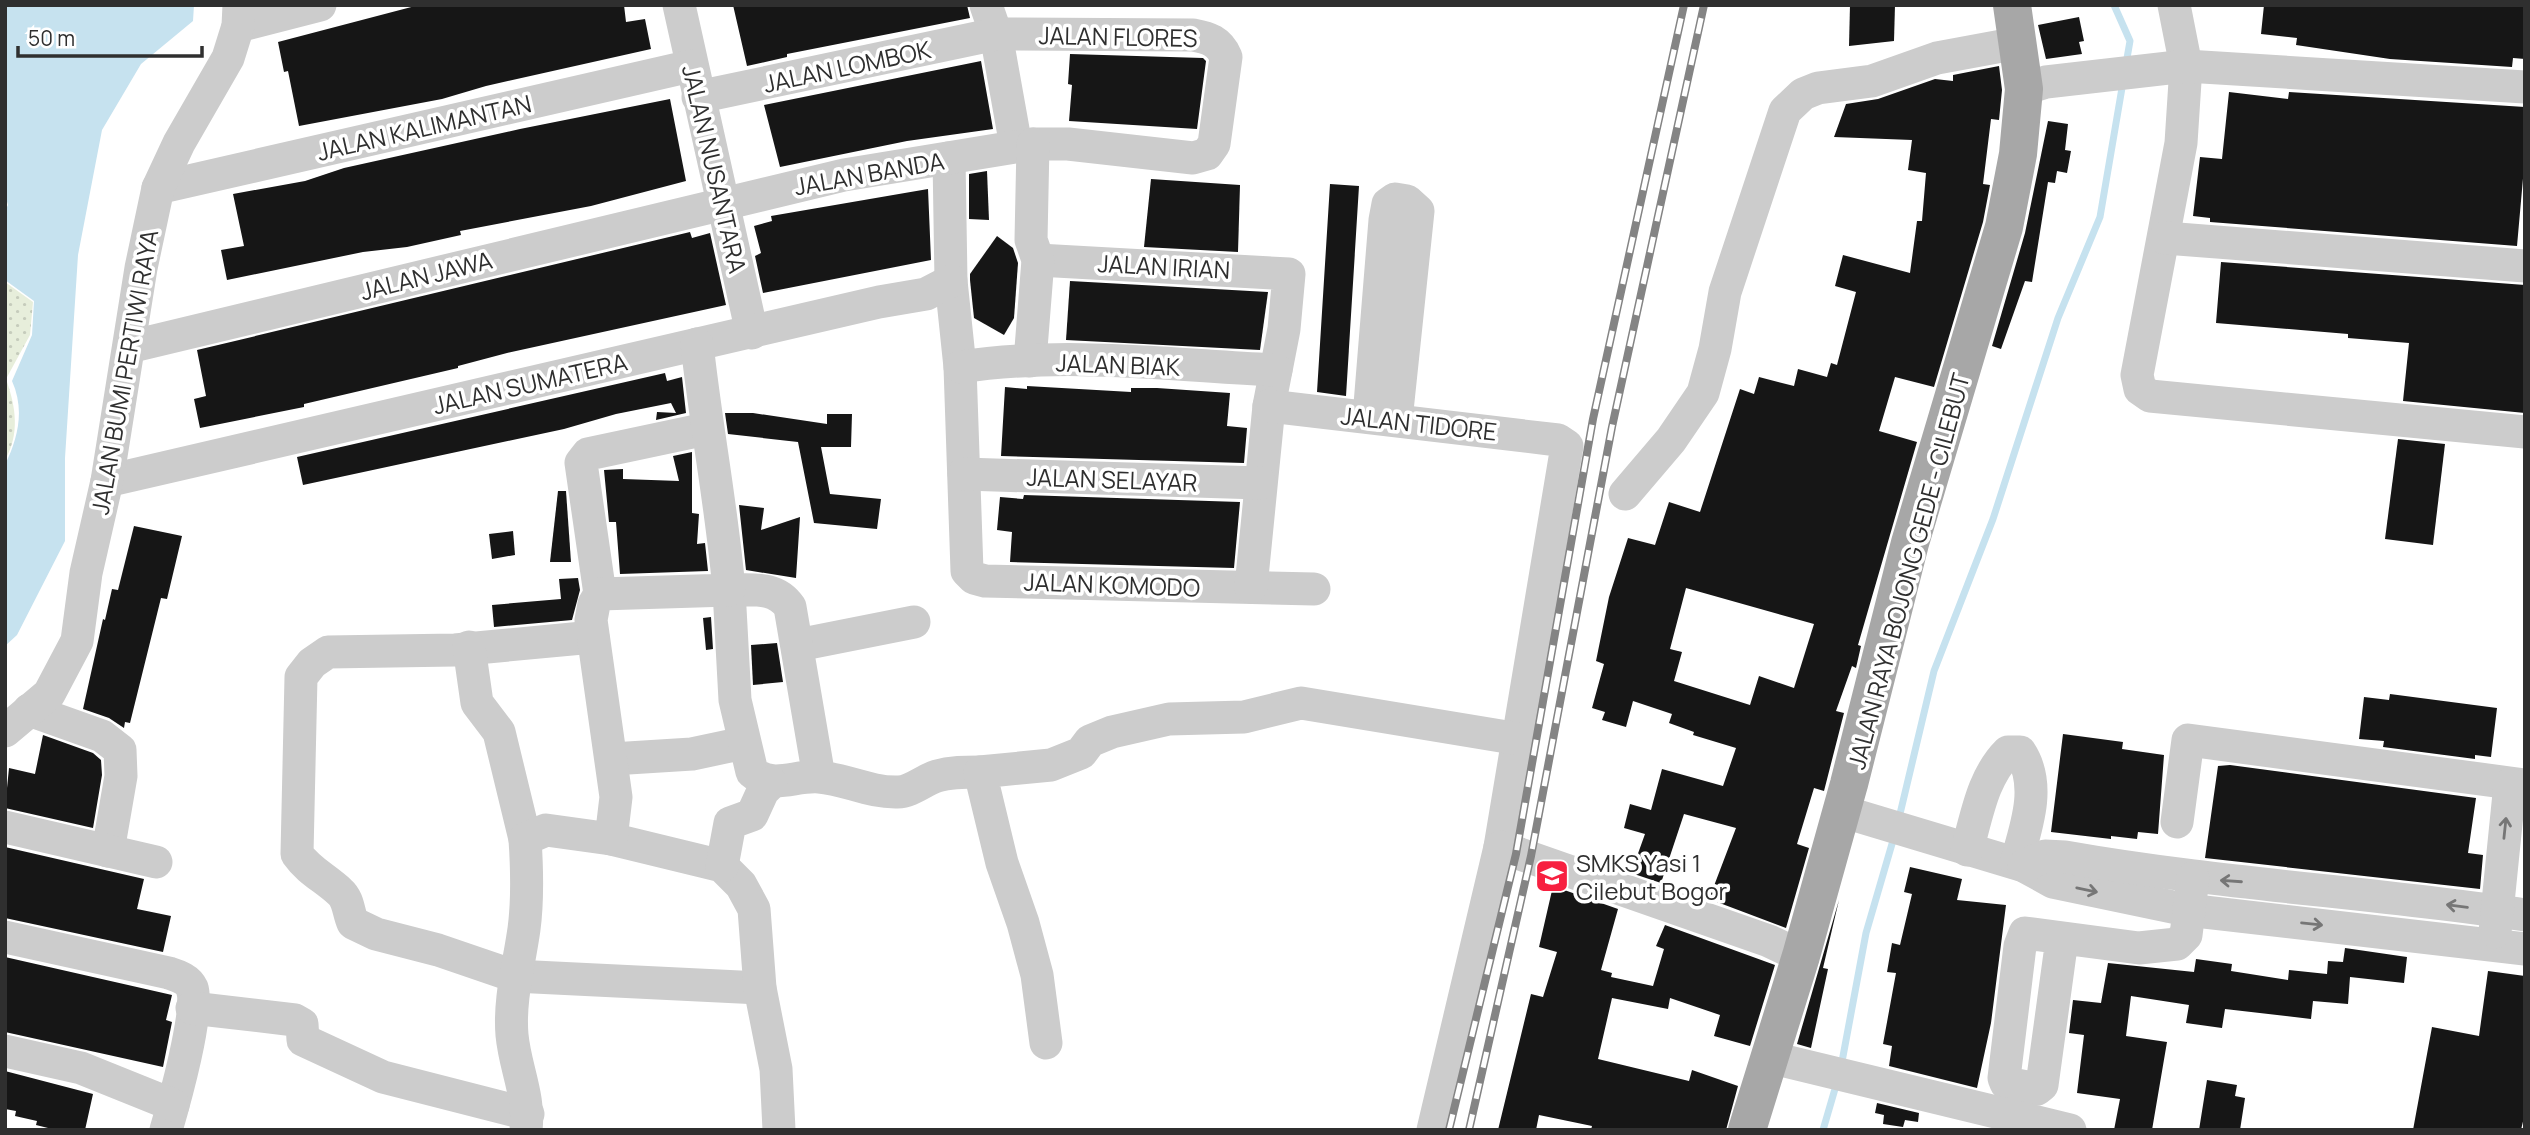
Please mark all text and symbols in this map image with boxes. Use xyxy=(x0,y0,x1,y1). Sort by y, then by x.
scale bar xyxy=(18,14,201,58)
street label: JALAN FLORES xyxy=(1038,18,1198,54)
text: 50 m xyxy=(28,24,75,52)
street label: JALAN LOMBOK xyxy=(760,32,934,100)
street label: JALAN NUSANTARA xyxy=(675,62,755,276)
street label: JALAN KALIMANTAN xyxy=(314,86,534,168)
street label: JALAN BANDA xyxy=(791,144,947,202)
street label: JALAN BUMI PERTIWI RAYA xyxy=(83,227,165,517)
street label: JALAN JAWA xyxy=(357,243,495,307)
street label: JALAN IRIAN xyxy=(1097,246,1231,286)
street label: JALAN SUMATERA xyxy=(430,345,630,421)
street label: JALAN BIAK xyxy=(1055,345,1181,383)
street label: JALAN RAYA BOJONG GEDE - CILEBUT xyxy=(1839,369,1977,773)
street label: JALAN TIDORE xyxy=(1339,398,1499,448)
street label: JALAN SELAYAR xyxy=(1026,460,1198,498)
street label: JALAN KOMODO xyxy=(1023,564,1201,604)
one-way arrow xyxy=(2499,817,2512,840)
place label: SMKS Yasi 1 Cilebut Bogor xyxy=(1576,846,1728,907)
school or university icon: SMKS Yasi 1 Cilebut Bogor xyxy=(1533,857,1571,895)
one-way arrow xyxy=(2220,874,2243,887)
one-way arrow xyxy=(2075,883,2098,897)
one-way arrow xyxy=(2446,899,2469,912)
one-way arrow xyxy=(2300,918,2323,931)

